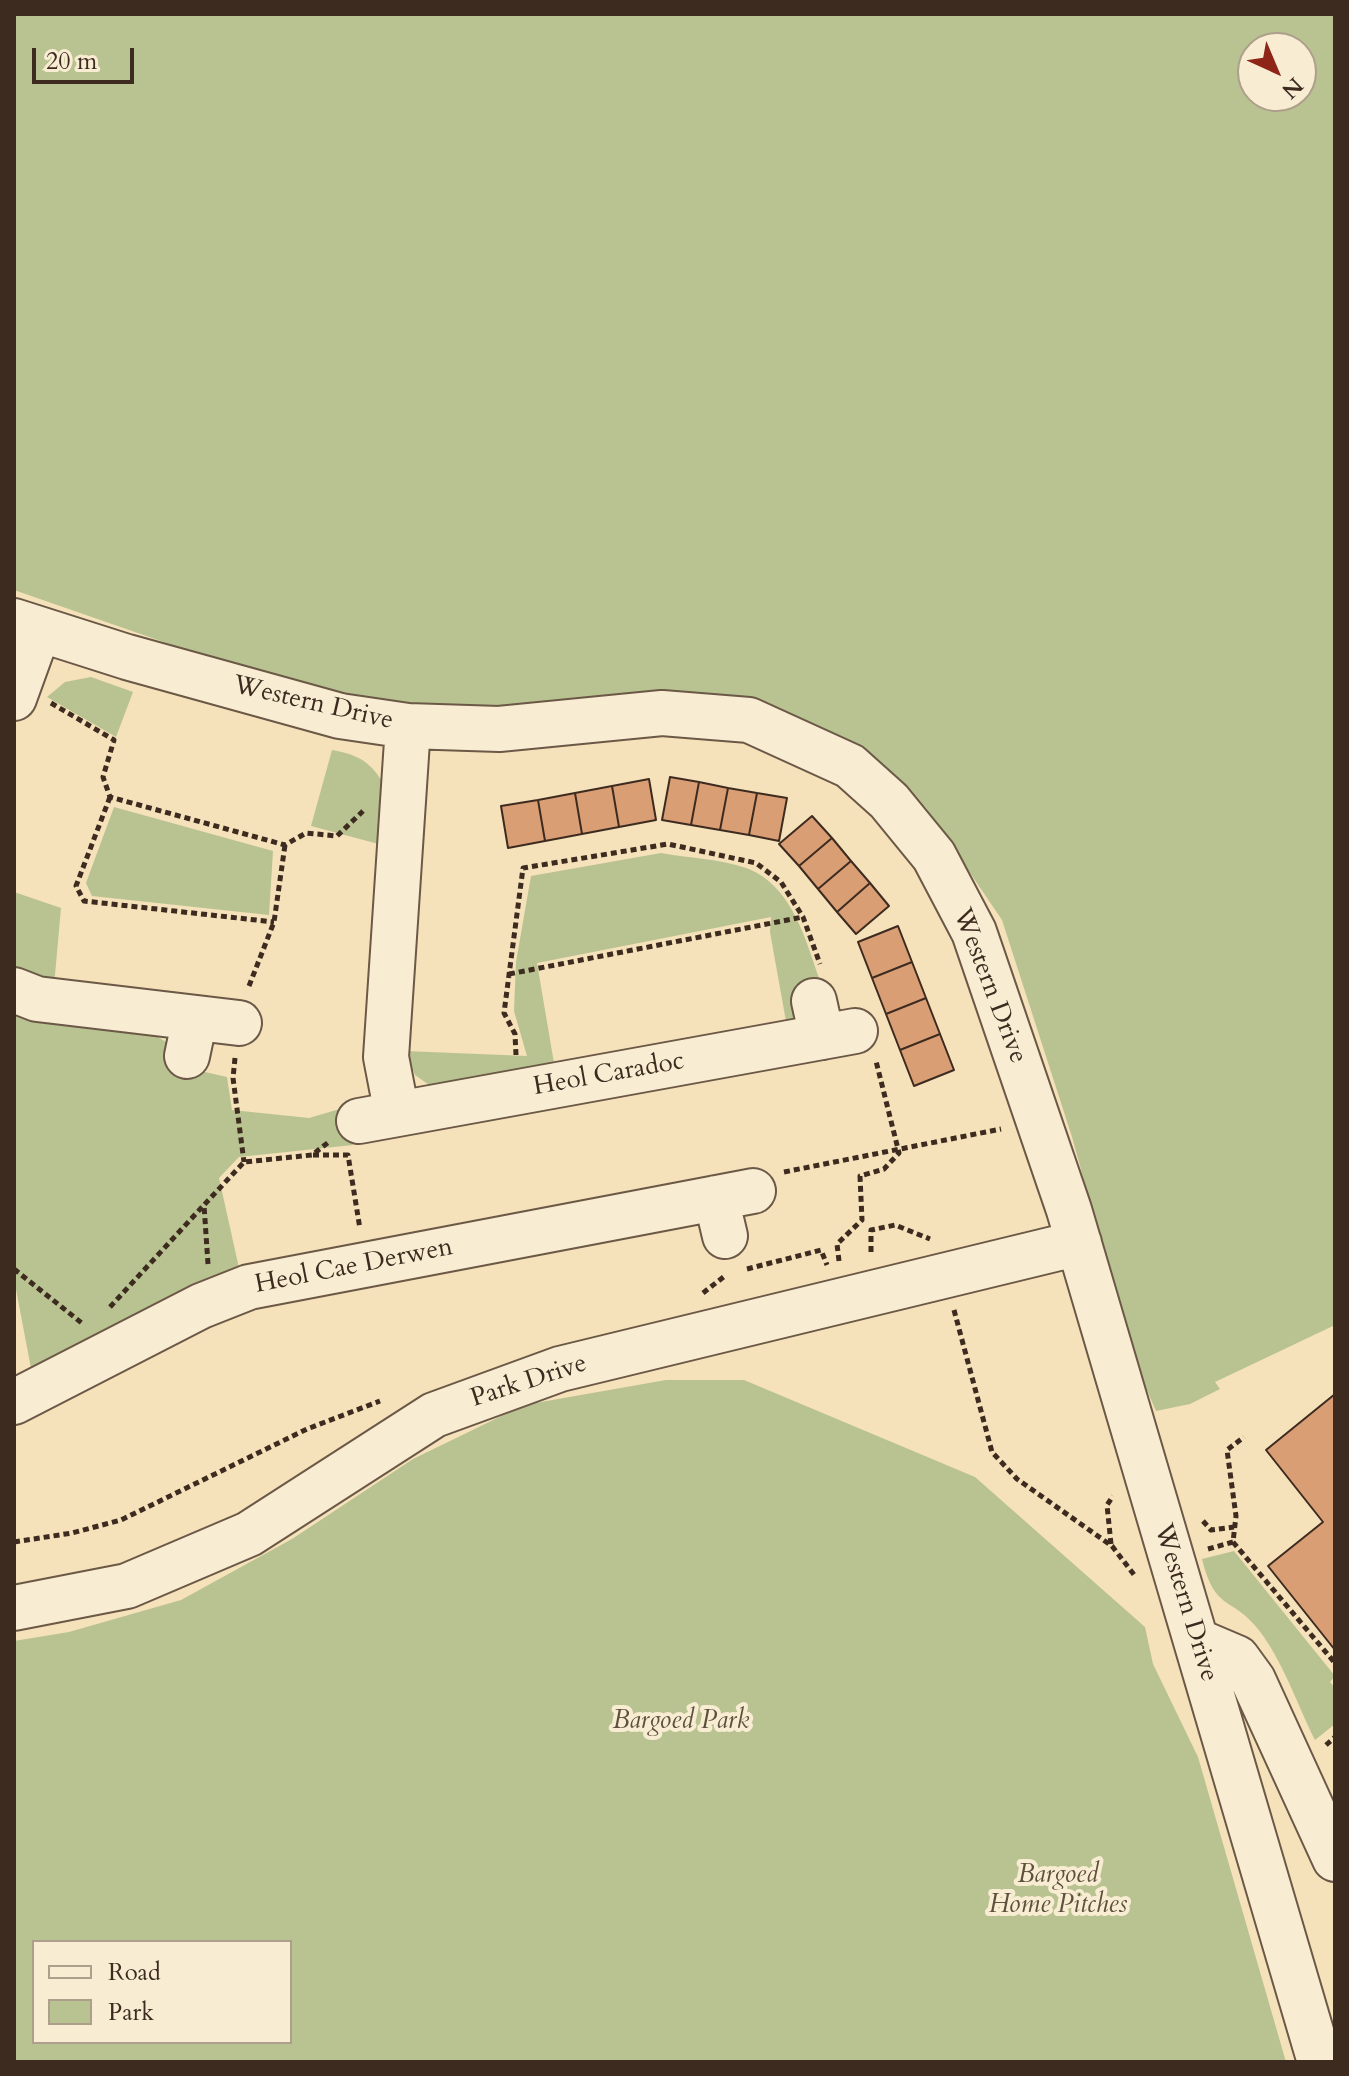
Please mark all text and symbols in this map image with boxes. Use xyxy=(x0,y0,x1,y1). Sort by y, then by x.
scale bar xyxy=(36,32,138,82)
north arrow xyxy=(1237,32,1317,112)
text: 20 m xyxy=(46,45,97,78)
text: N xyxy=(1275,70,1310,105)
street label: Western Drive xyxy=(230,670,396,738)
street label: Western Drive xyxy=(945,904,1033,1068)
street label: Heol Caradoc xyxy=(531,1046,687,1104)
street label: Heol Cae Derwen xyxy=(252,1233,456,1301)
street label: Park Drive xyxy=(467,1349,591,1415)
street label: Western Drive xyxy=(1146,1520,1224,1686)
park label: Bargoed Park xyxy=(613,1706,749,1738)
park label: Bargoed Home Pitches xyxy=(989,1860,1127,1922)
legend xyxy=(32,1940,292,2044)
text: Road xyxy=(108,1956,161,1989)
text: Park xyxy=(108,1996,154,2029)

